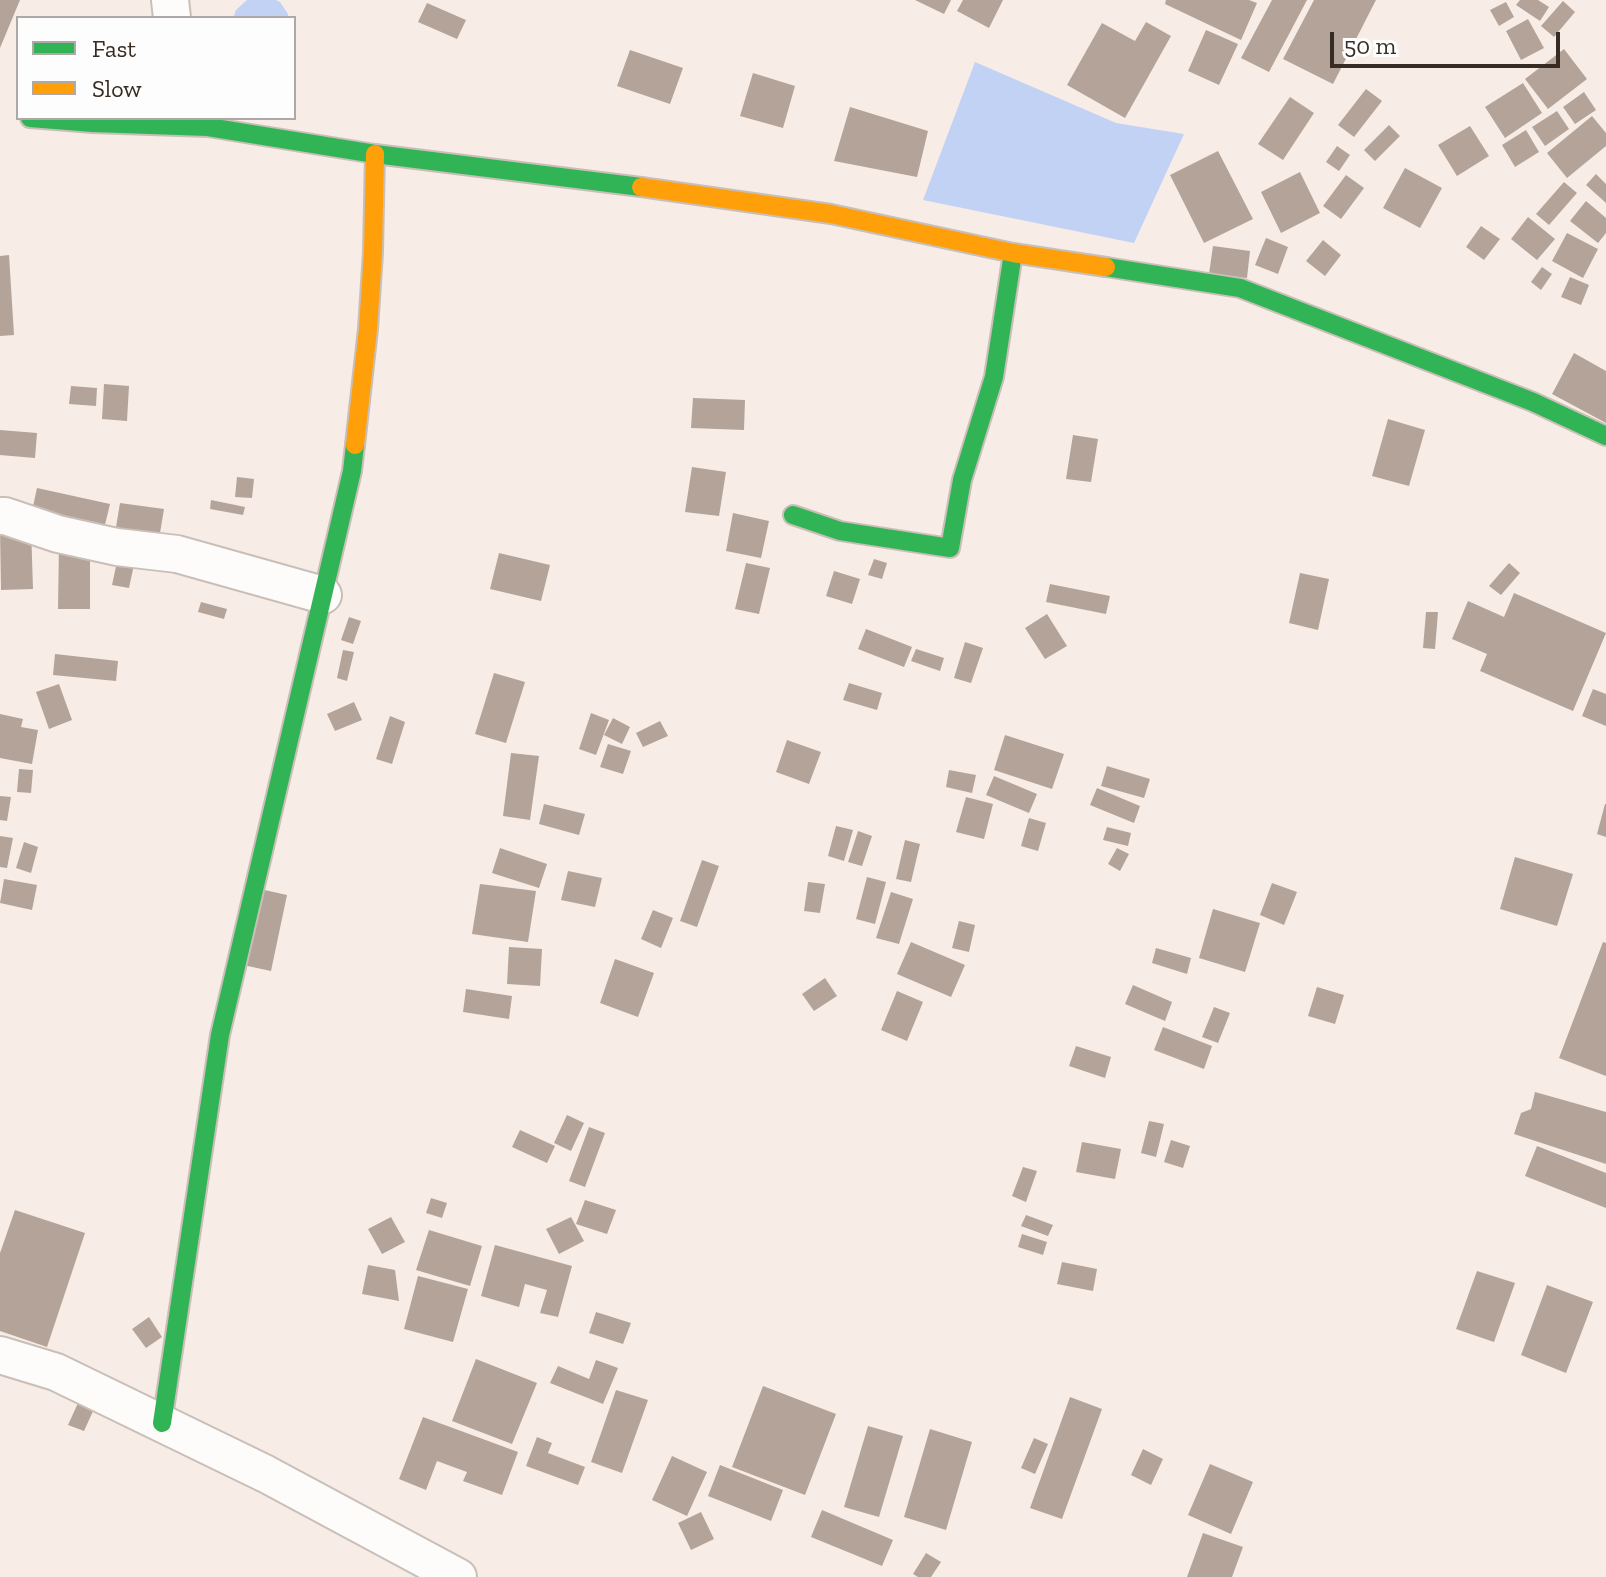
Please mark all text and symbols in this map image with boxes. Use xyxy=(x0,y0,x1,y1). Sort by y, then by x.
legend xyxy=(16,16,296,120)
scale bar xyxy=(1334,16,1564,66)
text: 50 m xyxy=(1344,31,1396,60)
text: Fast xyxy=(92,34,136,63)
text: Slow xyxy=(92,74,142,103)

